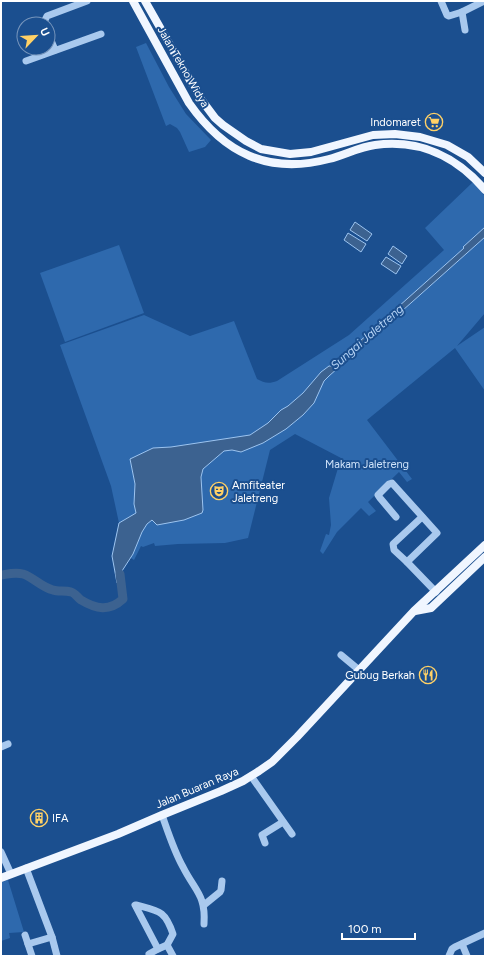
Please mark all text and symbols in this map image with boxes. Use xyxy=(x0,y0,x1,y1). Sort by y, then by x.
north arrow xyxy=(16,16,56,56)
street label: Jalan Tekno Widya xyxy=(155,24,211,110)
text: U xyxy=(37,26,52,38)
supermarket icon: Indomaret xyxy=(424,112,444,132)
place label: Indomaret xyxy=(370,116,421,129)
water label: Sungai Jaletreng xyxy=(328,302,406,372)
park label: Makam Jaletreng xyxy=(325,458,409,471)
place label: Amfiteater Jaletreng xyxy=(232,479,285,505)
theatre icon: Amfiteater Jaletreng xyxy=(209,481,229,501)
restaurant icon: Gubug Berkah xyxy=(418,665,438,685)
place label: Gubug Berkah xyxy=(345,669,415,682)
street label: Jalan Buaran Raya xyxy=(154,765,240,811)
building icon: IFA xyxy=(29,808,49,828)
place label: IFA xyxy=(52,812,69,825)
scale bar xyxy=(342,915,415,941)
text: 100 m xyxy=(348,922,382,936)

